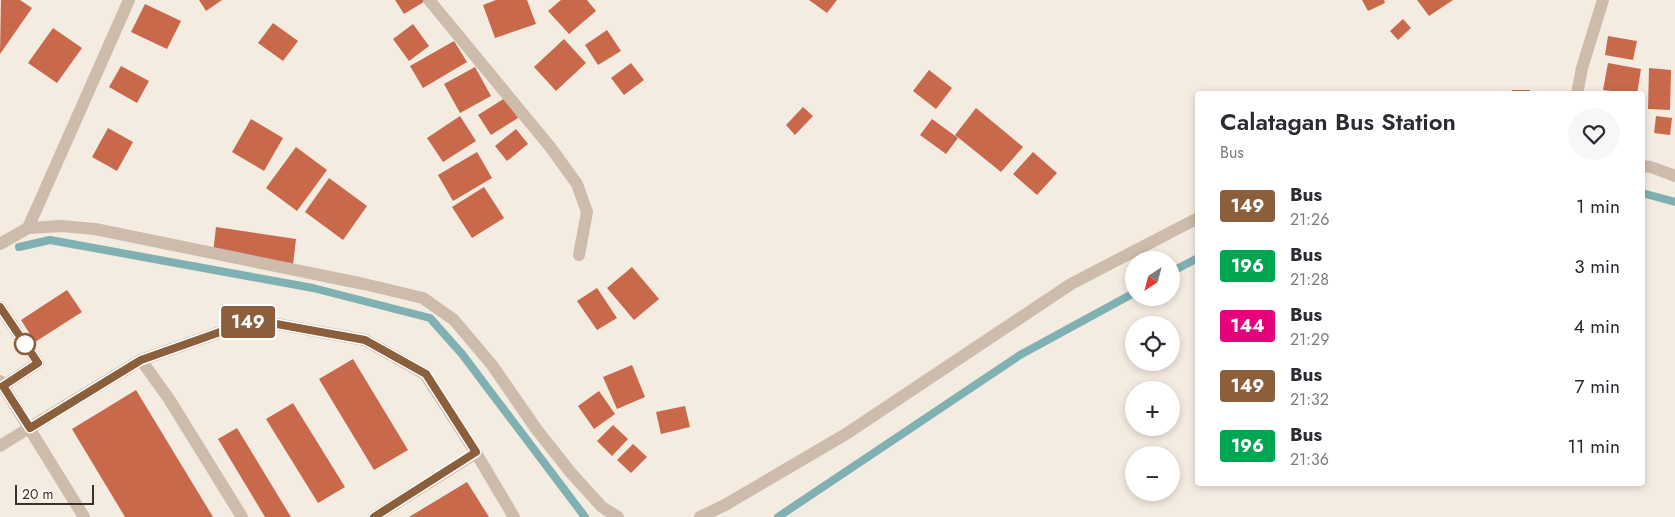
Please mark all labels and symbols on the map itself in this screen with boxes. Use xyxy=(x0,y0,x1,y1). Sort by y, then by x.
north arrow xyxy=(1125,251,1180,306)
line badge: 149 xyxy=(219,306,277,338)
unlabelled marker xyxy=(14,333,36,355)
scale bar xyxy=(15,482,94,505)

